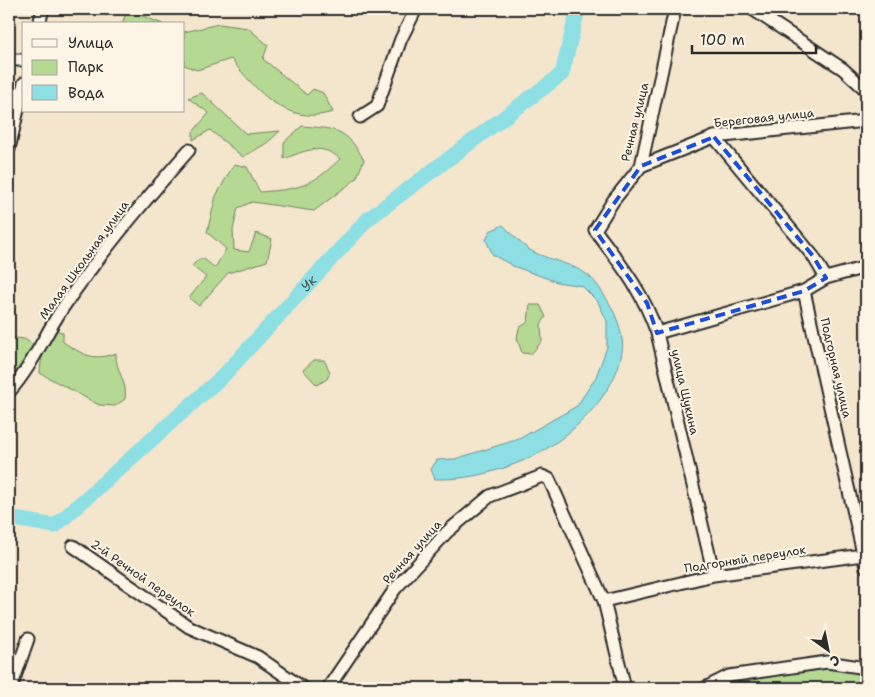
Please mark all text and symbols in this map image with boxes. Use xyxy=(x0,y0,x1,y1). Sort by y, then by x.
legend xyxy=(22,22,185,112)
scale bar xyxy=(692,22,816,54)
text: 100 m xyxy=(700,30,745,50)
text: Улица xyxy=(68,33,114,53)
text: Парк xyxy=(68,57,104,77)
street label: Речная улица xyxy=(617,80,653,163)
text: Вода xyxy=(68,83,105,103)
street label: Береговая улица xyxy=(713,105,815,131)
street label: Малая Школьная улица xyxy=(36,197,133,323)
water label: Ук xyxy=(297,271,321,295)
street label: Подгорная улица xyxy=(817,316,855,420)
street label: улица Щукина xyxy=(667,348,703,437)
street label: Речная улица xyxy=(379,516,445,587)
street label: 2-й Речной переулок xyxy=(88,536,199,621)
street label: Подгорный переулок xyxy=(683,541,808,577)
north arrow xyxy=(802,624,852,674)
text: С xyxy=(827,651,844,671)

